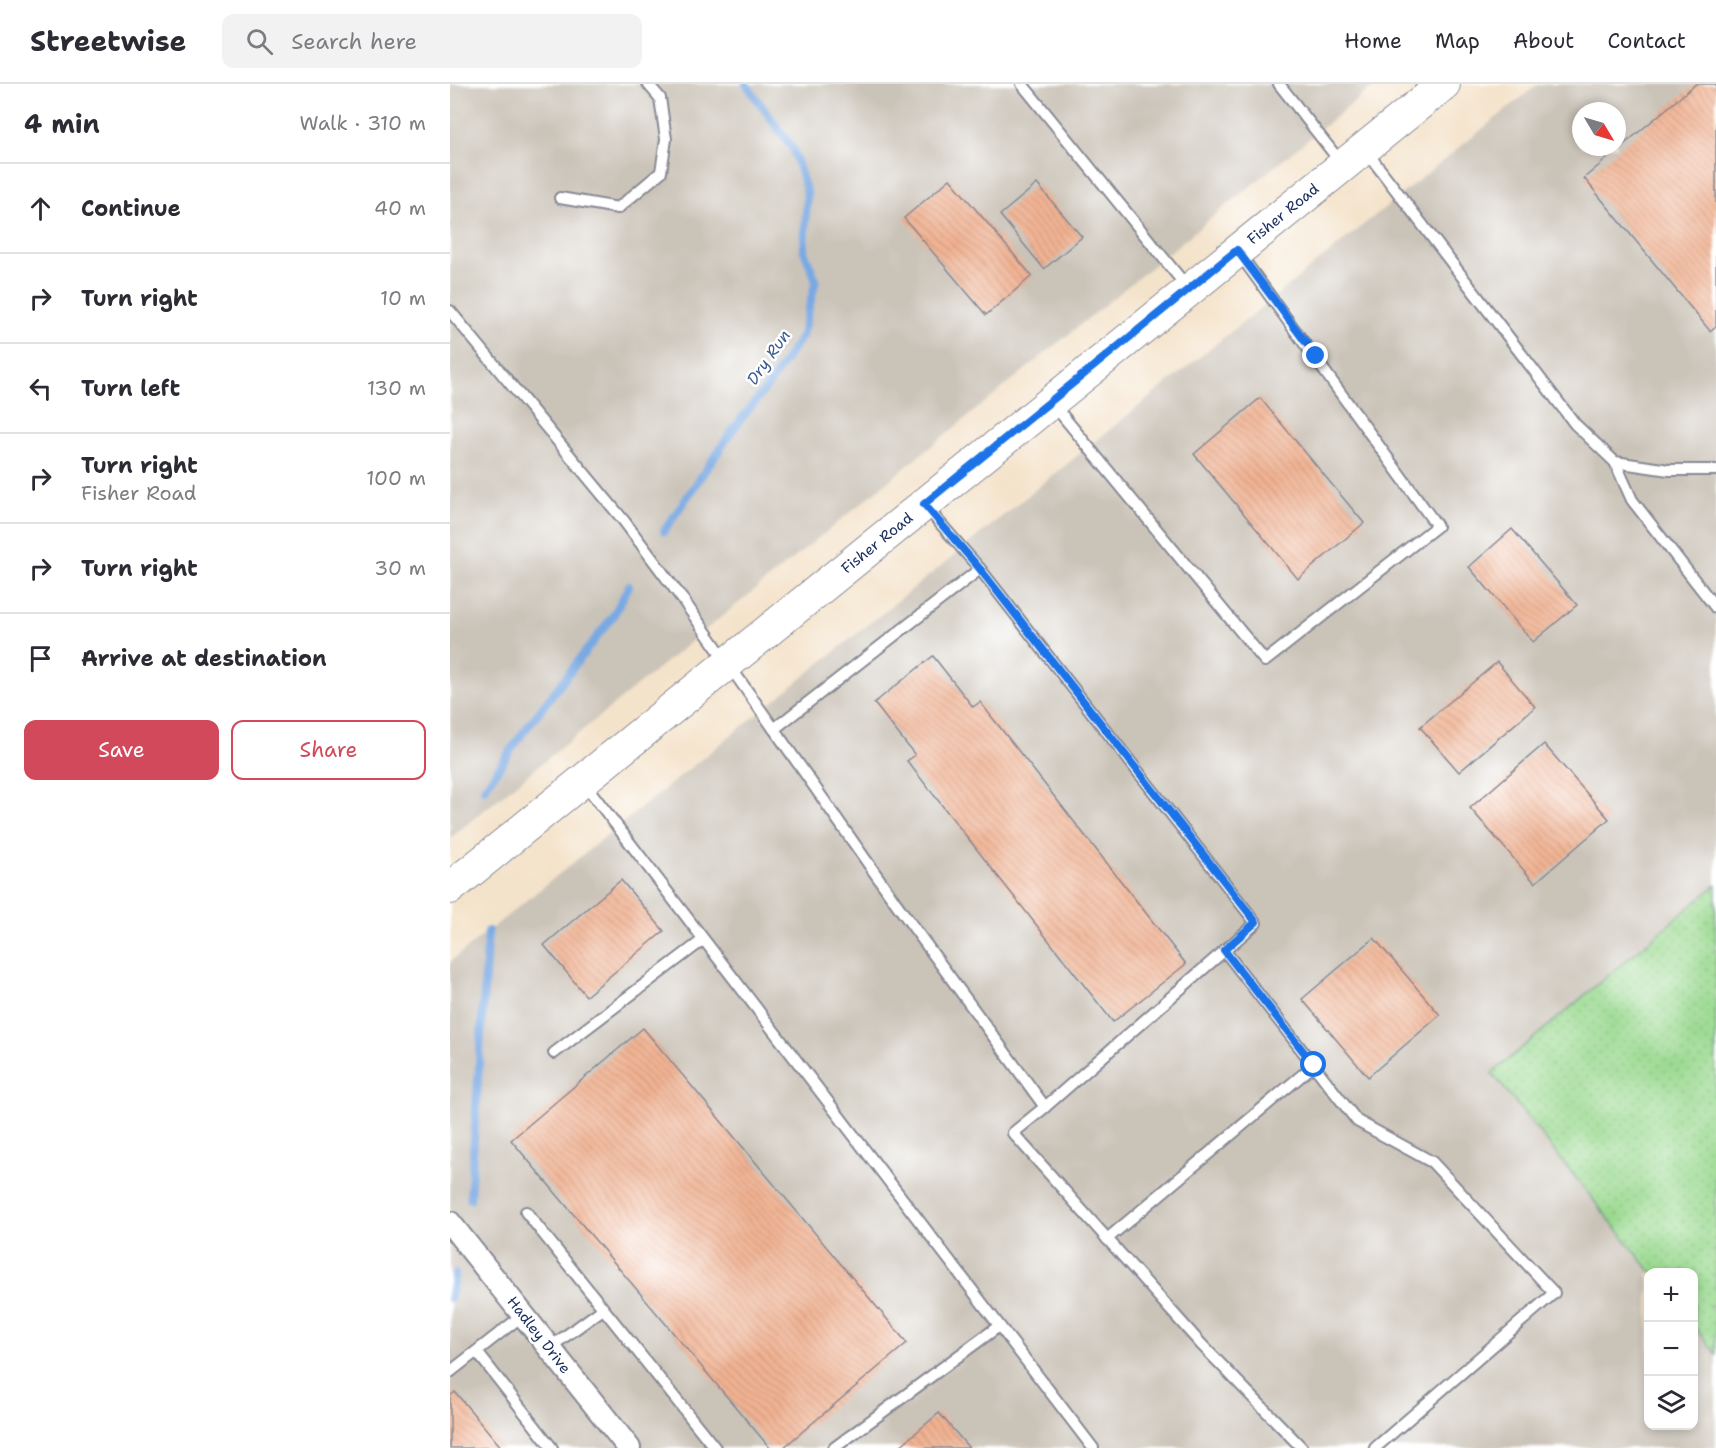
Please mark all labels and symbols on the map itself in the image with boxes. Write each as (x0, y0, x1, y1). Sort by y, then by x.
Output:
north arrow (1572, 102, 1626, 156)
street label: Fisher Road (1243, 179, 1323, 249)
water label: Dry Run (742, 326, 795, 389)
route end (1302, 342, 1328, 368)
street label: Fisher Road (837, 508, 917, 578)
route start (1300, 1051, 1326, 1077)
street label: Hadley Drive (503, 1292, 575, 1378)

